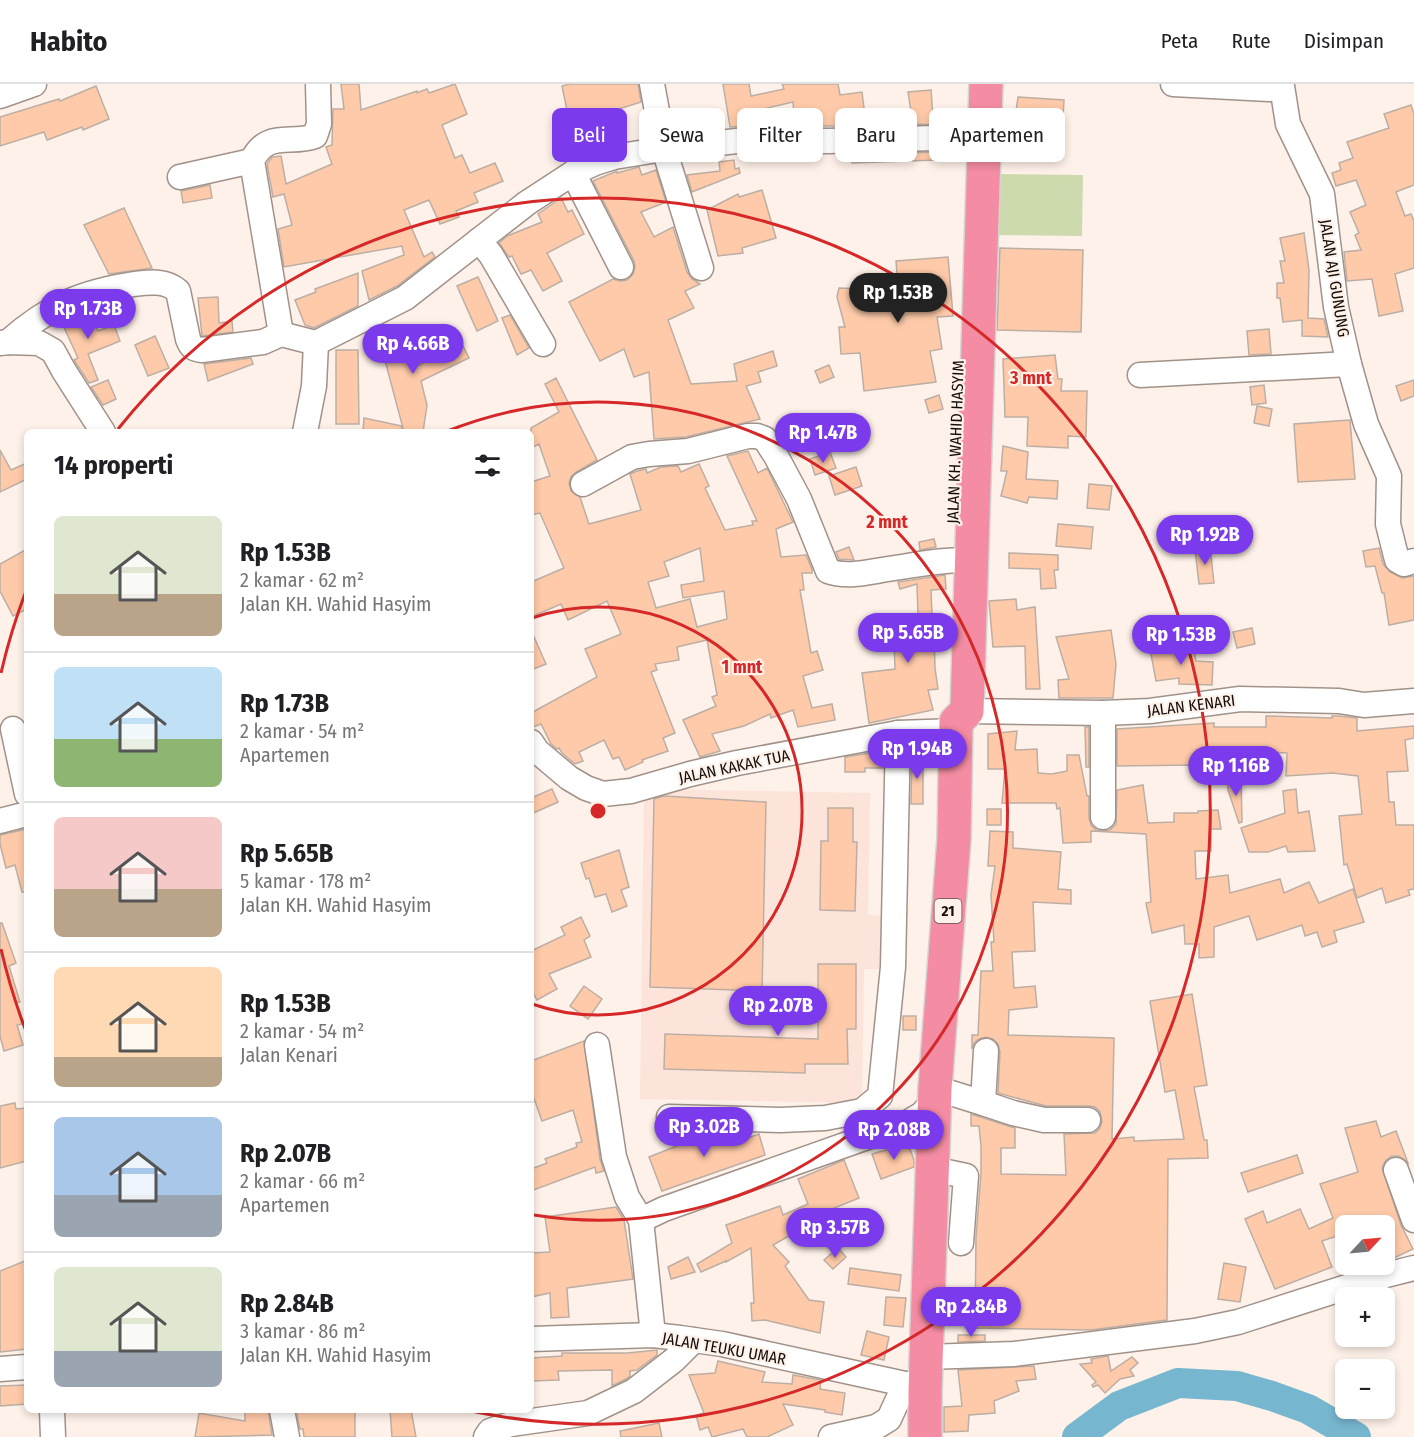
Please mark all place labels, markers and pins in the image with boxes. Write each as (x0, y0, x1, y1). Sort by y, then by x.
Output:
pin: Rp 1.53B (836, 273, 960, 324)
pin: Rp 1.73B (26, 289, 150, 340)
pin: Rp 4.66B (351, 324, 475, 375)
pin: Rp 1.47B (761, 413, 885, 464)
pin: Rp 1.92B (1143, 515, 1267, 566)
pin: Rp 5.65B (846, 613, 970, 664)
pin: Rp 1.53B (1119, 615, 1243, 666)
pin: Rp 1.94B (855, 729, 979, 780)
pin: Rp 1.16B (1174, 746, 1298, 797)
centre of rings (588, 801, 608, 821)
pin: Rp 2.07B (716, 986, 840, 1037)
pin: Rp 3.02B (642, 1107, 766, 1158)
pin: Rp 2.08B (832, 1110, 956, 1161)
pin: Rp 3.57B (773, 1208, 897, 1259)
pin: Rp 2.84B (909, 1287, 1033, 1338)

